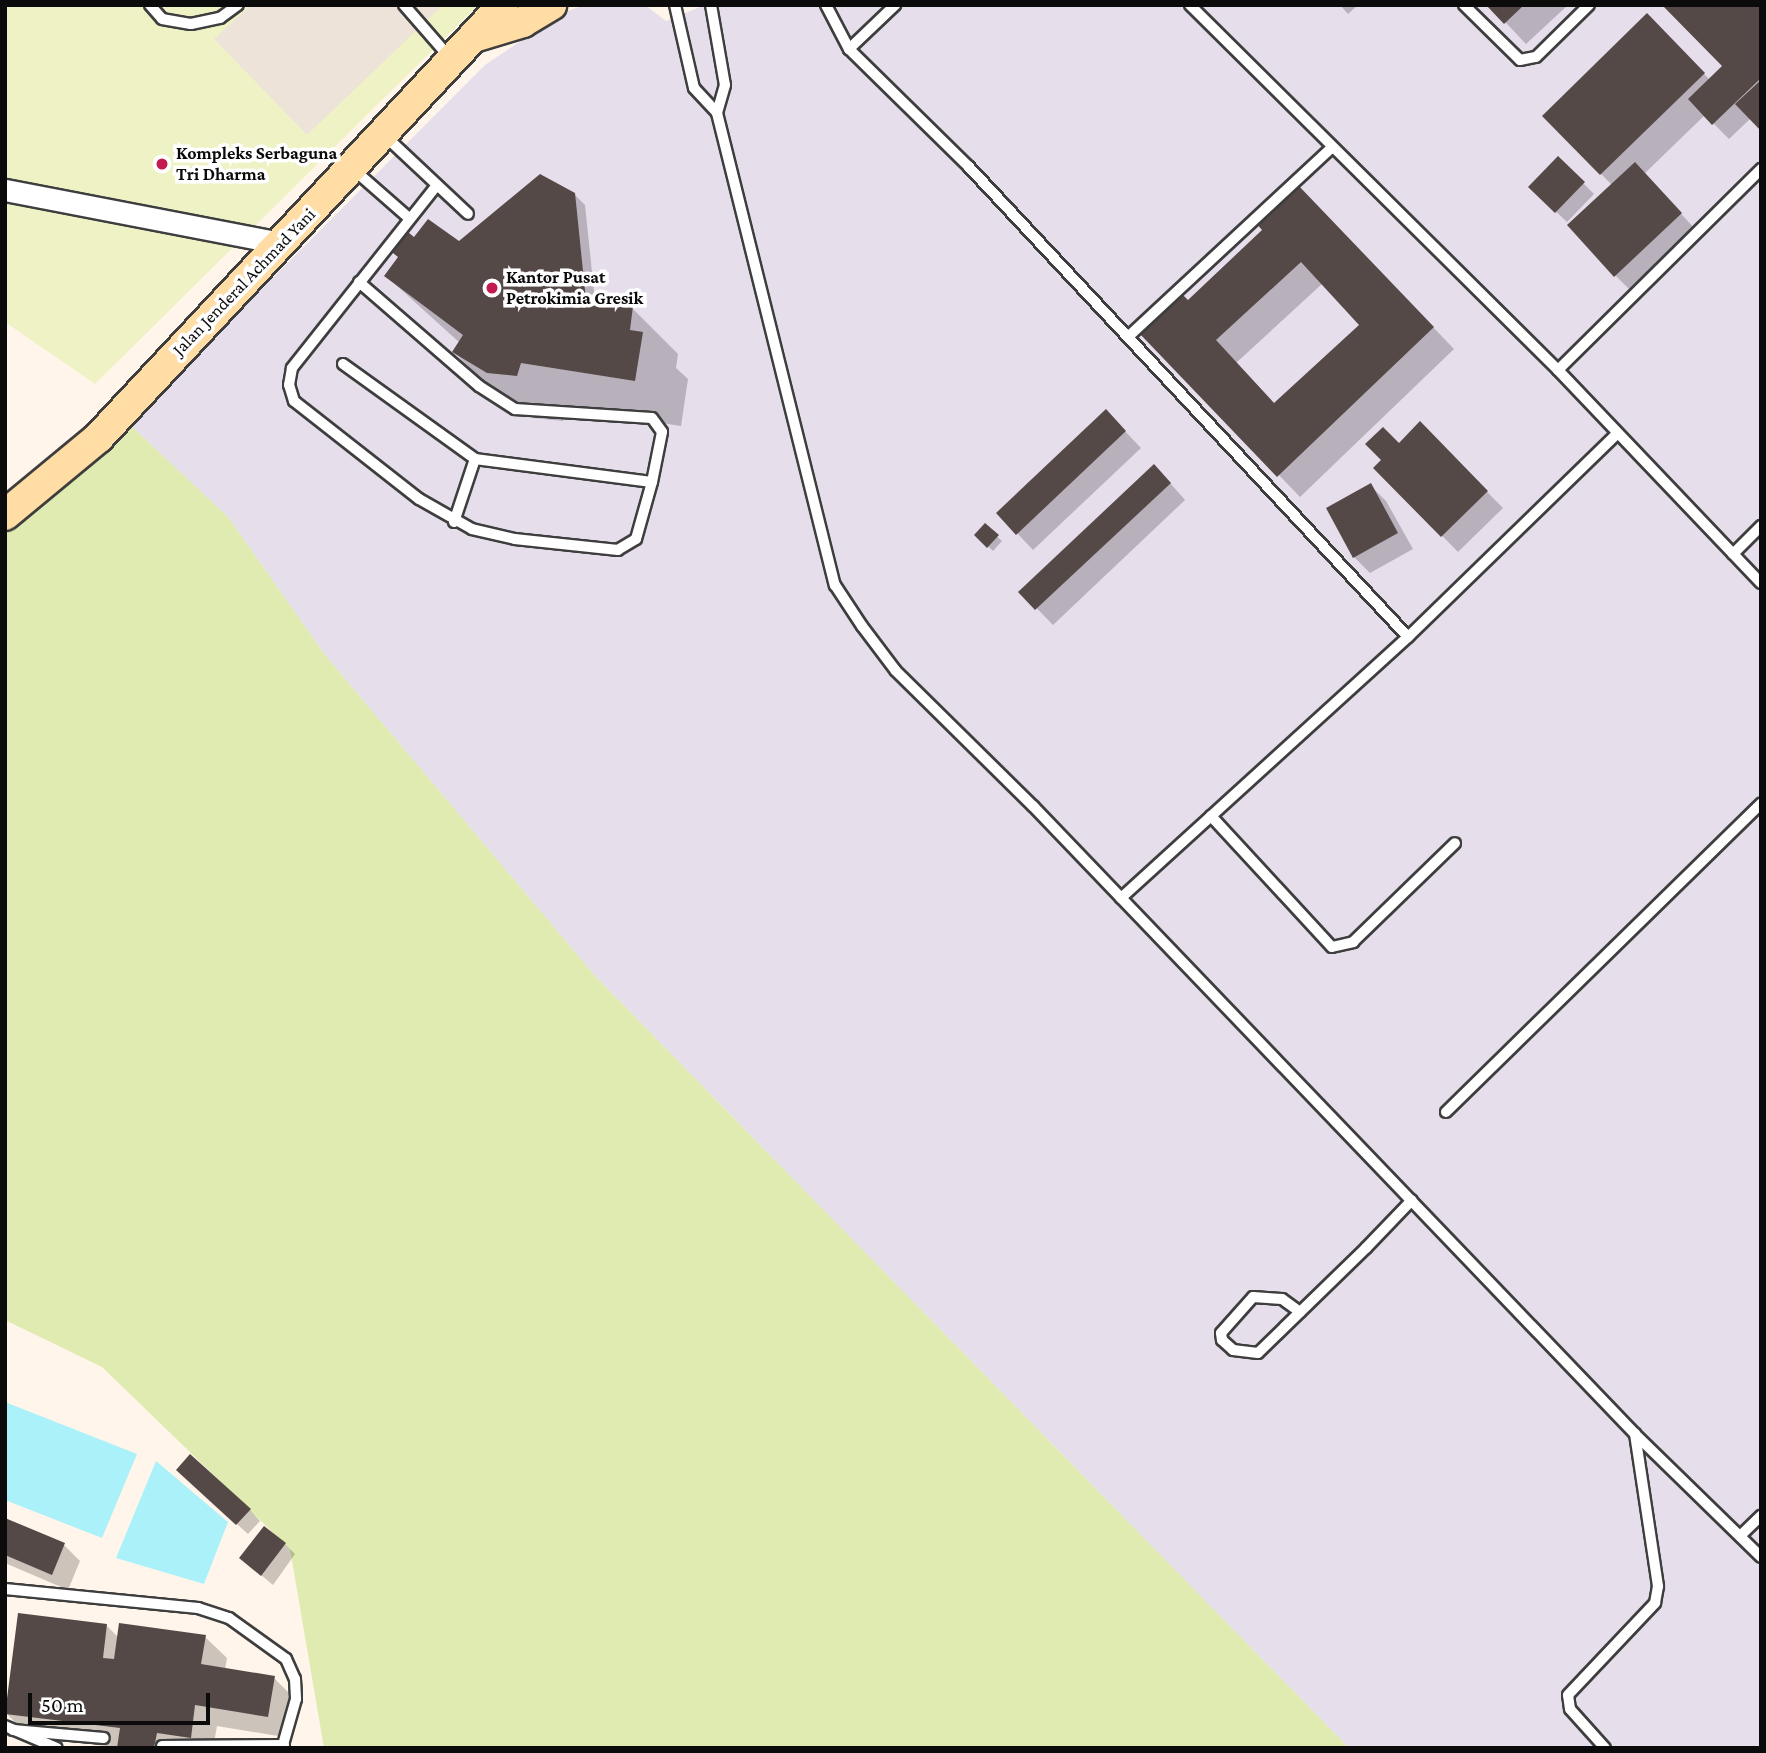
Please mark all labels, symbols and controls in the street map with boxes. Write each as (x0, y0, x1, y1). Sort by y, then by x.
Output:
place label: Kompleks Serbaguna Tri Dharma (176, 143, 337, 186)
marker: Kompleks Serbaguna Tri Dharma (154, 156, 170, 172)
street label: Jalan Jenderal Achmad Yani (168, 204, 320, 360)
place label: Kantor Pusat Petrokimia Gresik (506, 267, 643, 310)
marker: Kantor Pusat Petrokimia Gresik (484, 280, 500, 296)
scale bar (32, 1680, 214, 1724)
text: 50 m (41, 1693, 84, 1717)

